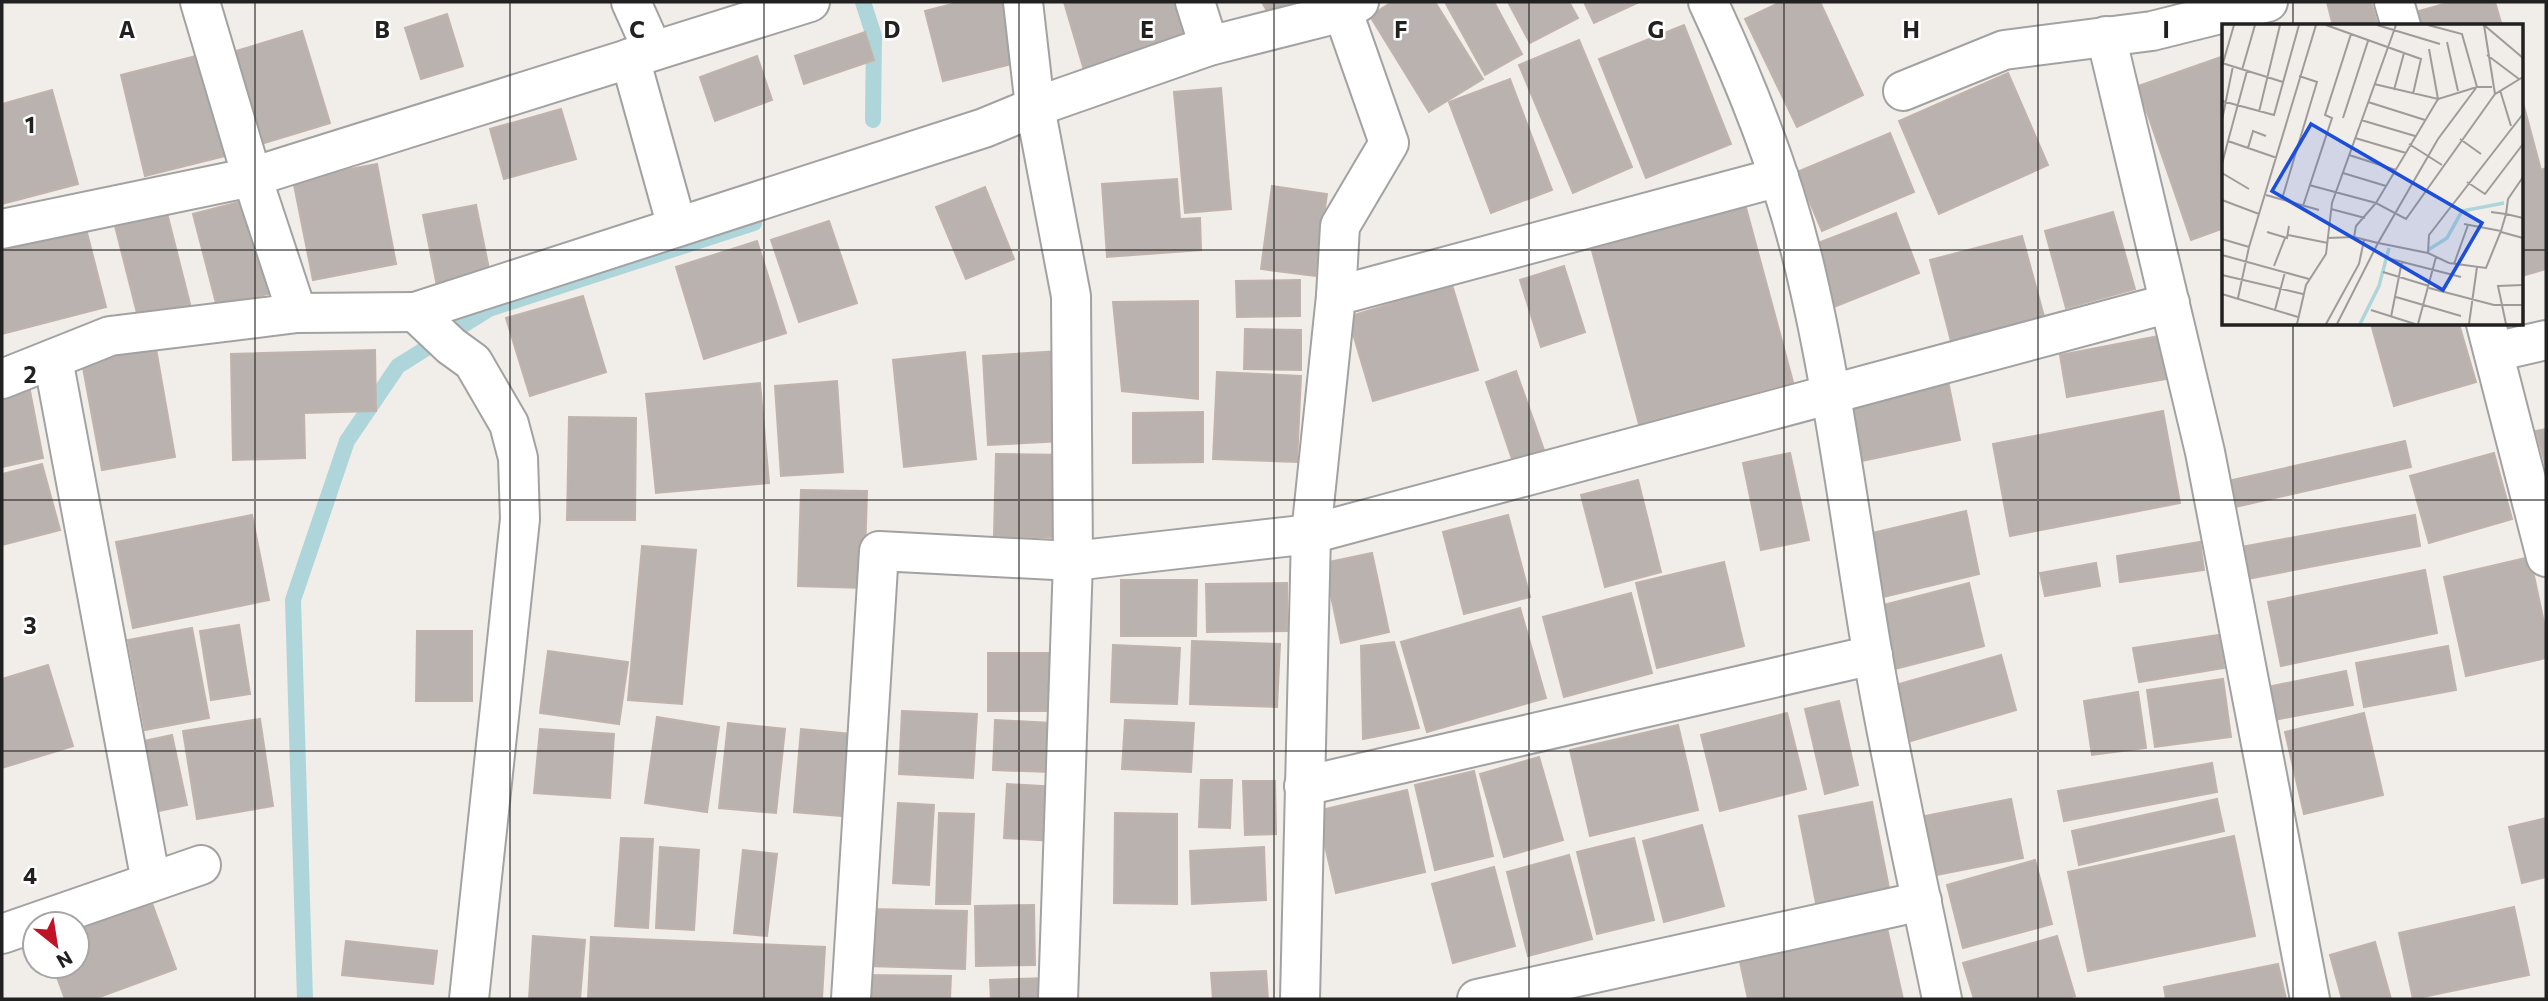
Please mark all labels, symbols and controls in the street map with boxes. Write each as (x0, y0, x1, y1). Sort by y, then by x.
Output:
text: A (119, 15, 136, 43)
text: B (374, 15, 390, 43)
text: C (629, 15, 645, 43)
text: D (884, 15, 901, 43)
text: E (1140, 15, 1154, 43)
text: F (1394, 15, 1408, 43)
text: G (1648, 15, 1664, 43)
text: H (1902, 15, 1920, 43)
text: I (2162, 15, 2170, 43)
inset map (2222, 24, 2524, 326)
text: 1 (25, 110, 35, 138)
text: 2 (23, 360, 37, 388)
text: 3 (23, 611, 37, 639)
text: 4 (23, 861, 37, 889)
north arrow (21, 910, 91, 980)
text: N (53, 947, 77, 974)

